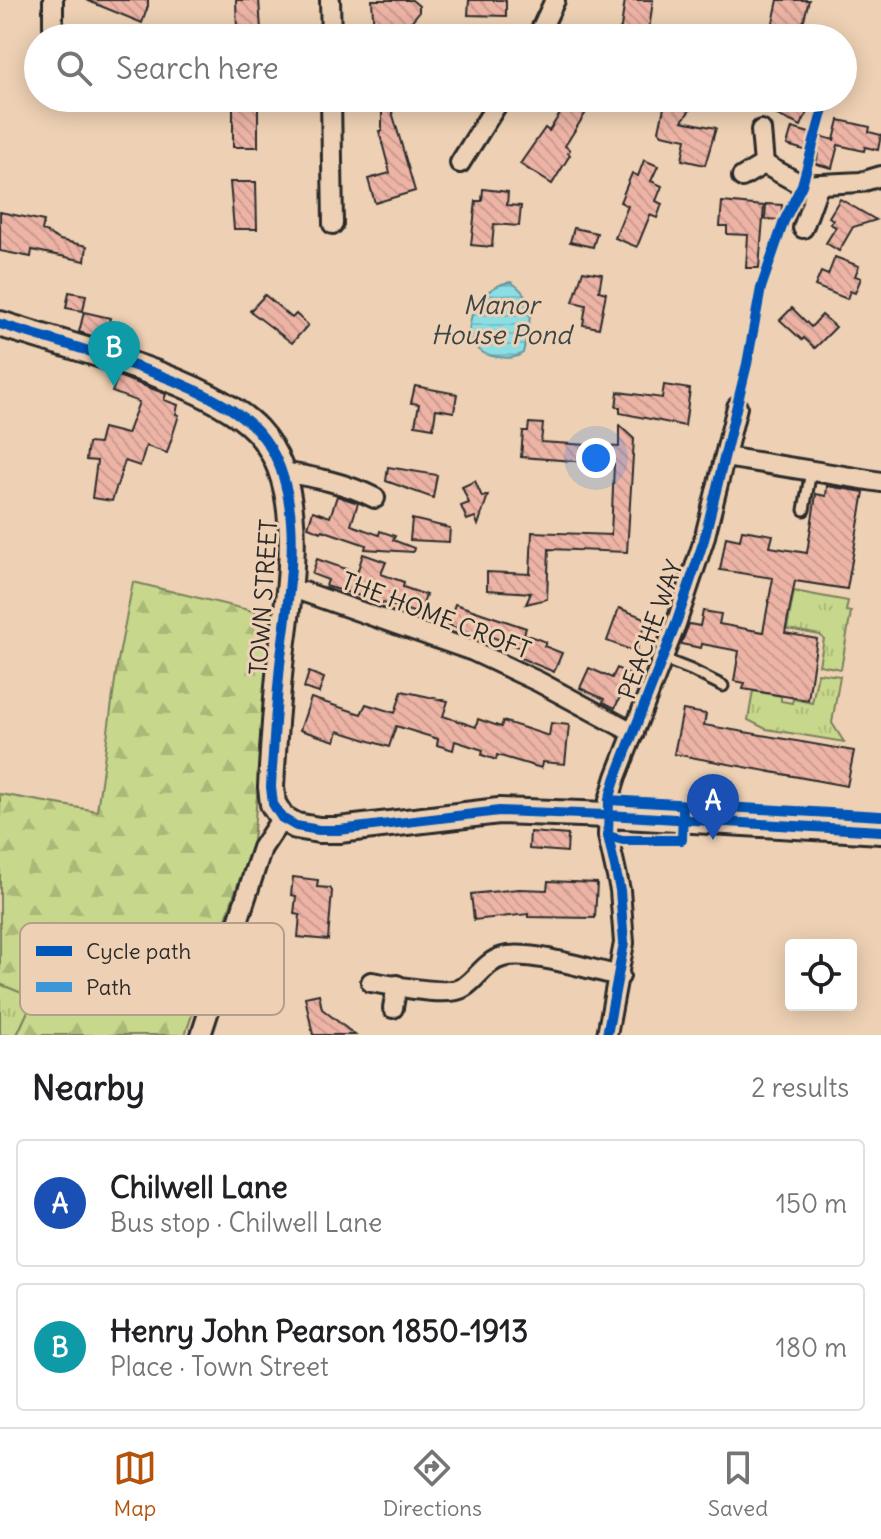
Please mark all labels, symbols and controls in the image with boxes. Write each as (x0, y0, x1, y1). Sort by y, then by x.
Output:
search box (24, 24, 857, 112)
icon: search (52, 46, 96, 90)
text: Search here (116, 49, 279, 87)
water label: Manor House Pond (431, 288, 575, 351)
pin: B (88, 321, 140, 387)
your location (576, 438, 616, 478)
street label: TOWN STREET (243, 518, 283, 676)
street label: PEACHE WAY (611, 556, 689, 703)
street label: THE HOME CROFT (337, 565, 535, 665)
pin: A (687, 774, 739, 840)
legend (20, 923, 284, 1015)
text: Cycle path (86, 937, 191, 965)
map controls (785, 939, 857, 1011)
button: locate (785, 939, 857, 1011)
text: Path (86, 973, 131, 1001)
text: Nearby (32, 1066, 145, 1109)
text: 2 results (751, 1071, 849, 1104)
text: Chilwell Lane (110, 1168, 288, 1206)
text: A (52, 1187, 68, 1220)
text: 150 m (776, 1187, 847, 1220)
text: Bus stop · Chilwell Lane (110, 1206, 382, 1239)
text: Henry John Pearson 1850-1913 (110, 1312, 528, 1350)
text: B (51, 1331, 69, 1364)
text: 180 m (776, 1331, 847, 1364)
text: Place · Town Street (110, 1350, 329, 1383)
tab: Map (113, 1446, 157, 1522)
tab: Directions (383, 1446, 482, 1522)
tab: Saved (708, 1446, 768, 1522)

